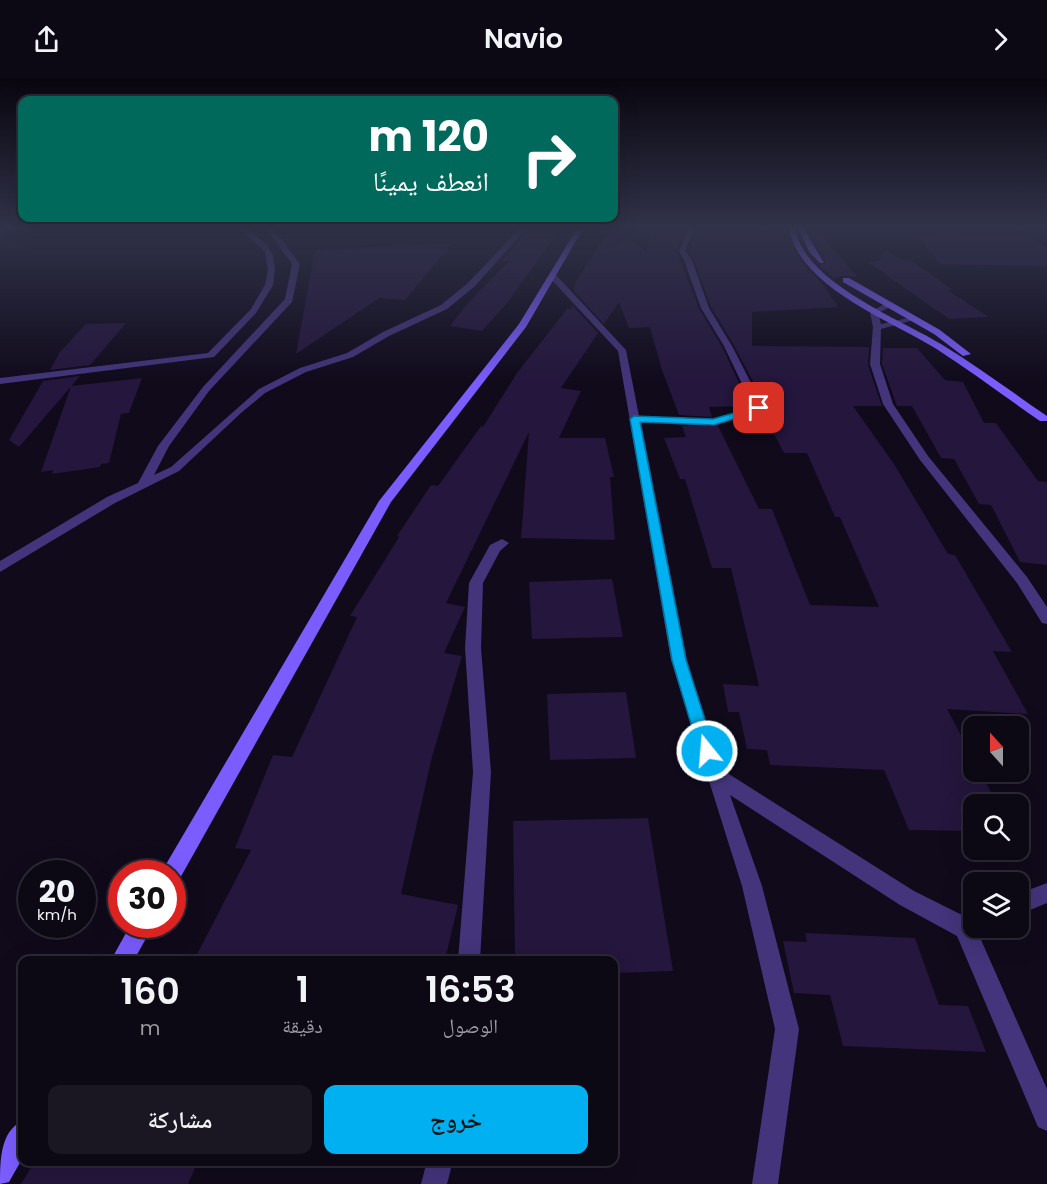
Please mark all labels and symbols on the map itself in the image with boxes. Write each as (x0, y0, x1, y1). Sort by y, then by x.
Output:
pin (733, 382, 784, 433)
north arrow (963, 716, 1029, 782)
position arrow (675, 719, 739, 783)
speed limit sign: 30 (108, 860, 186, 938)

